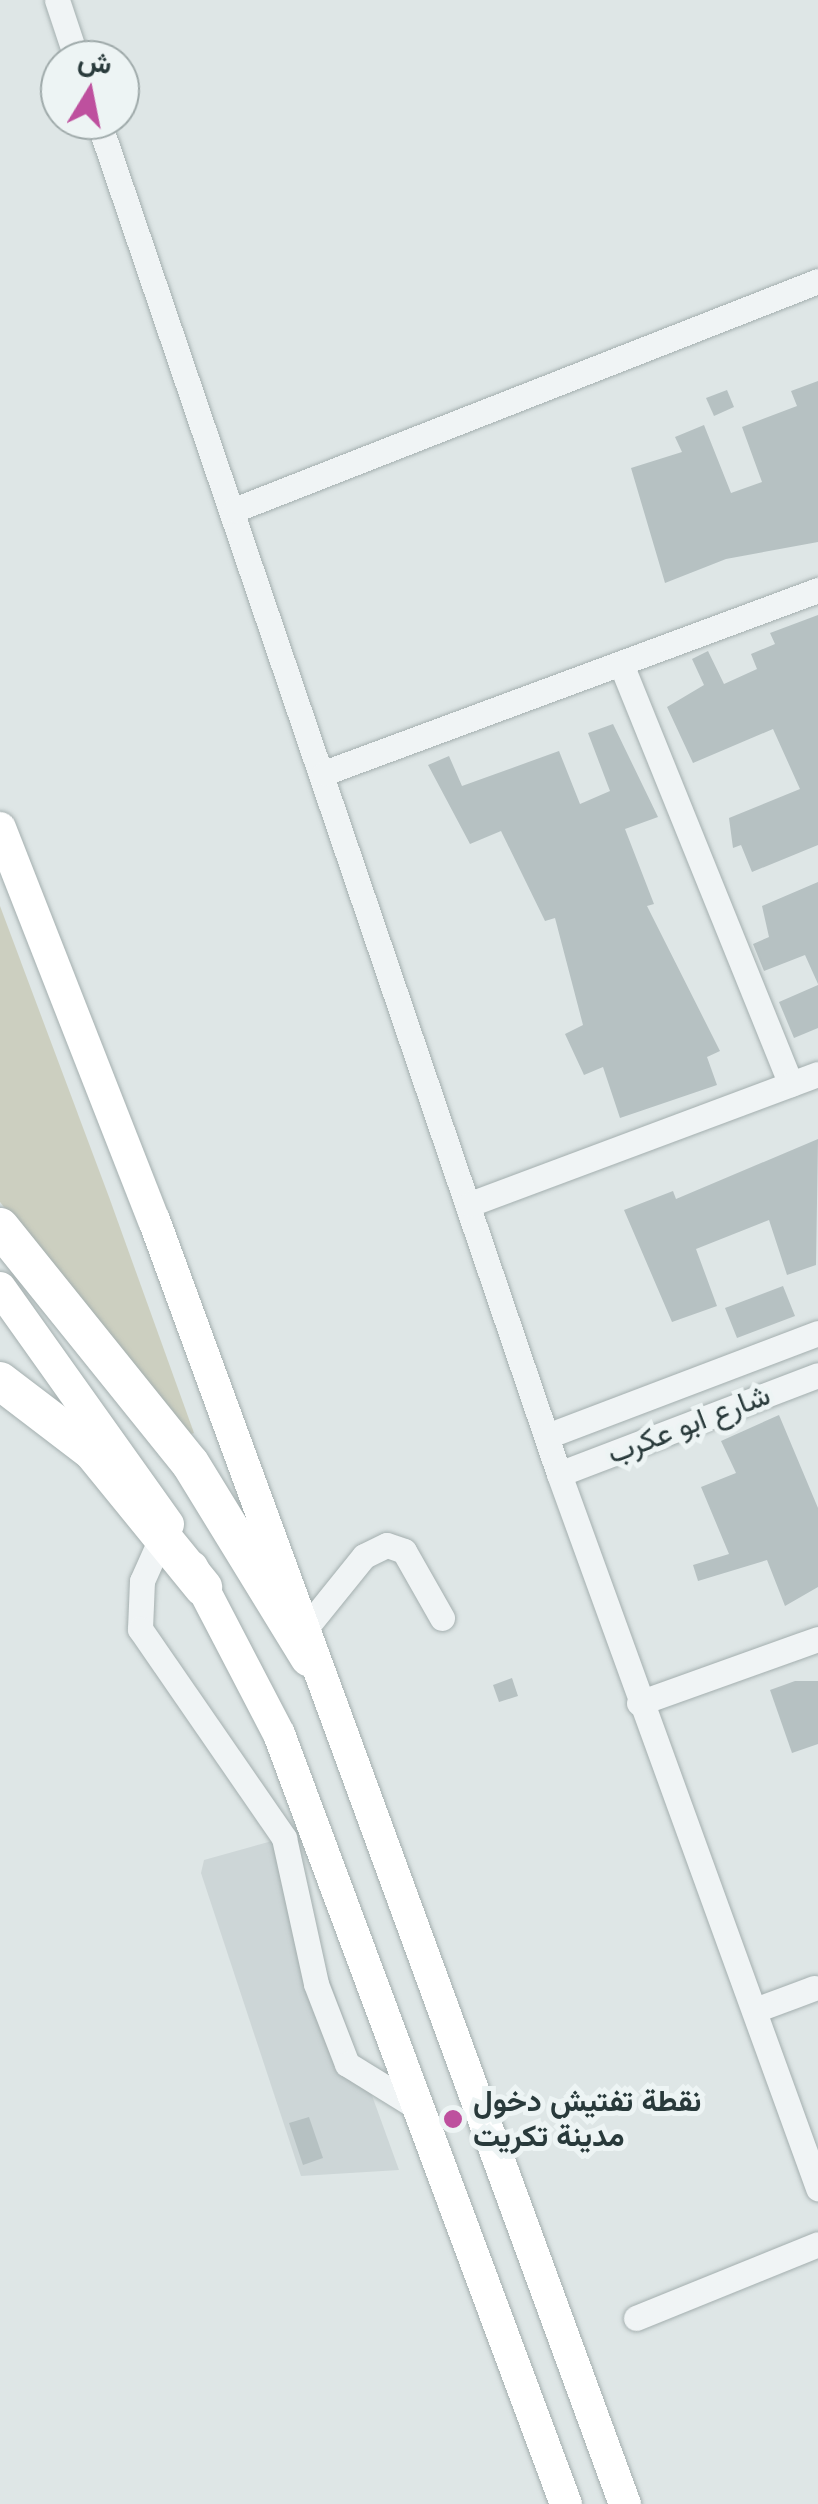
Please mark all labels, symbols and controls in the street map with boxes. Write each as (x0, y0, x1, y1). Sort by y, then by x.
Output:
north arrow (40, 40, 140, 140)
text: ش (75, 41, 115, 84)
street label: شارع ابو عكرب (603, 1377, 775, 1473)
place label: نقطة تفتيش دخول مدينة تكريت (473, 2084, 701, 2154)
marker: نقطة تفتيش دخول مدينة تكريت (442, 2108, 464, 2130)

